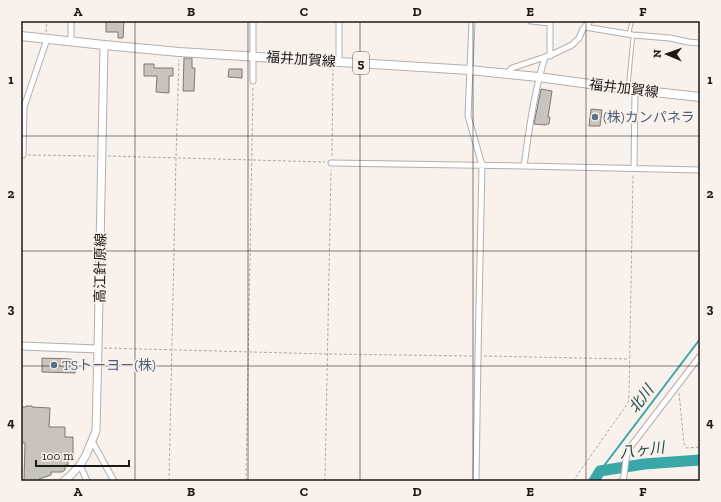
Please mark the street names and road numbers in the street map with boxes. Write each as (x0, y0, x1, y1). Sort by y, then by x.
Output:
street label: 福井加賀線 (265, 49, 336, 70)
road number: 5 (353, 52, 369, 74)
street label: 福井加賀線 (588, 76, 660, 101)
street label: 高江針原線 (91, 233, 110, 303)

